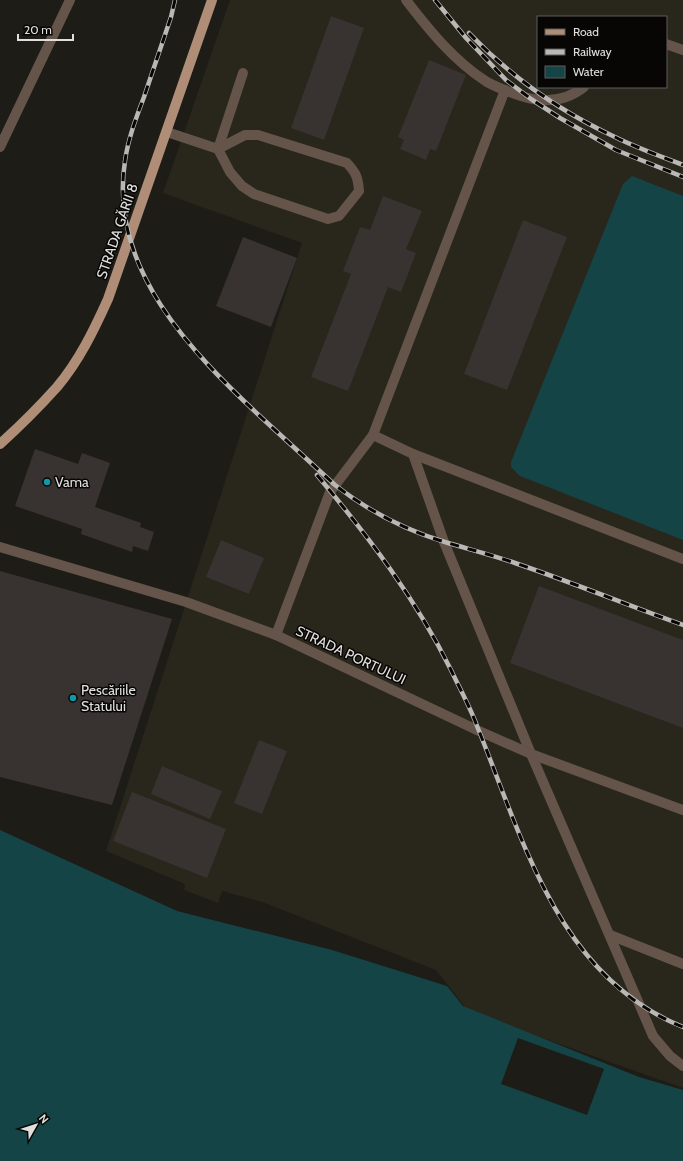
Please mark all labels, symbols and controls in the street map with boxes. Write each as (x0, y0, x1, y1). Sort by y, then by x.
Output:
scale bar (18, 16, 73, 42)
legend (537, 16, 667, 88)
text: 20 m (24, 22, 52, 37)
text: Road (573, 24, 599, 39)
text: Railway (573, 44, 611, 59)
text: Water (573, 64, 604, 79)
street label: STRADA GĂRII 8 (92, 181, 142, 281)
place label: Vama (55, 473, 89, 491)
marker: Vama (42, 477, 52, 487)
street label: STRADA PORTULUI (293, 622, 409, 688)
place label: Pescăriile Statului (81, 681, 136, 715)
marker: Pescăriile Statului (68, 693, 78, 703)
north arrow (16, 1105, 56, 1145)
text: N (36, 1111, 52, 1126)

